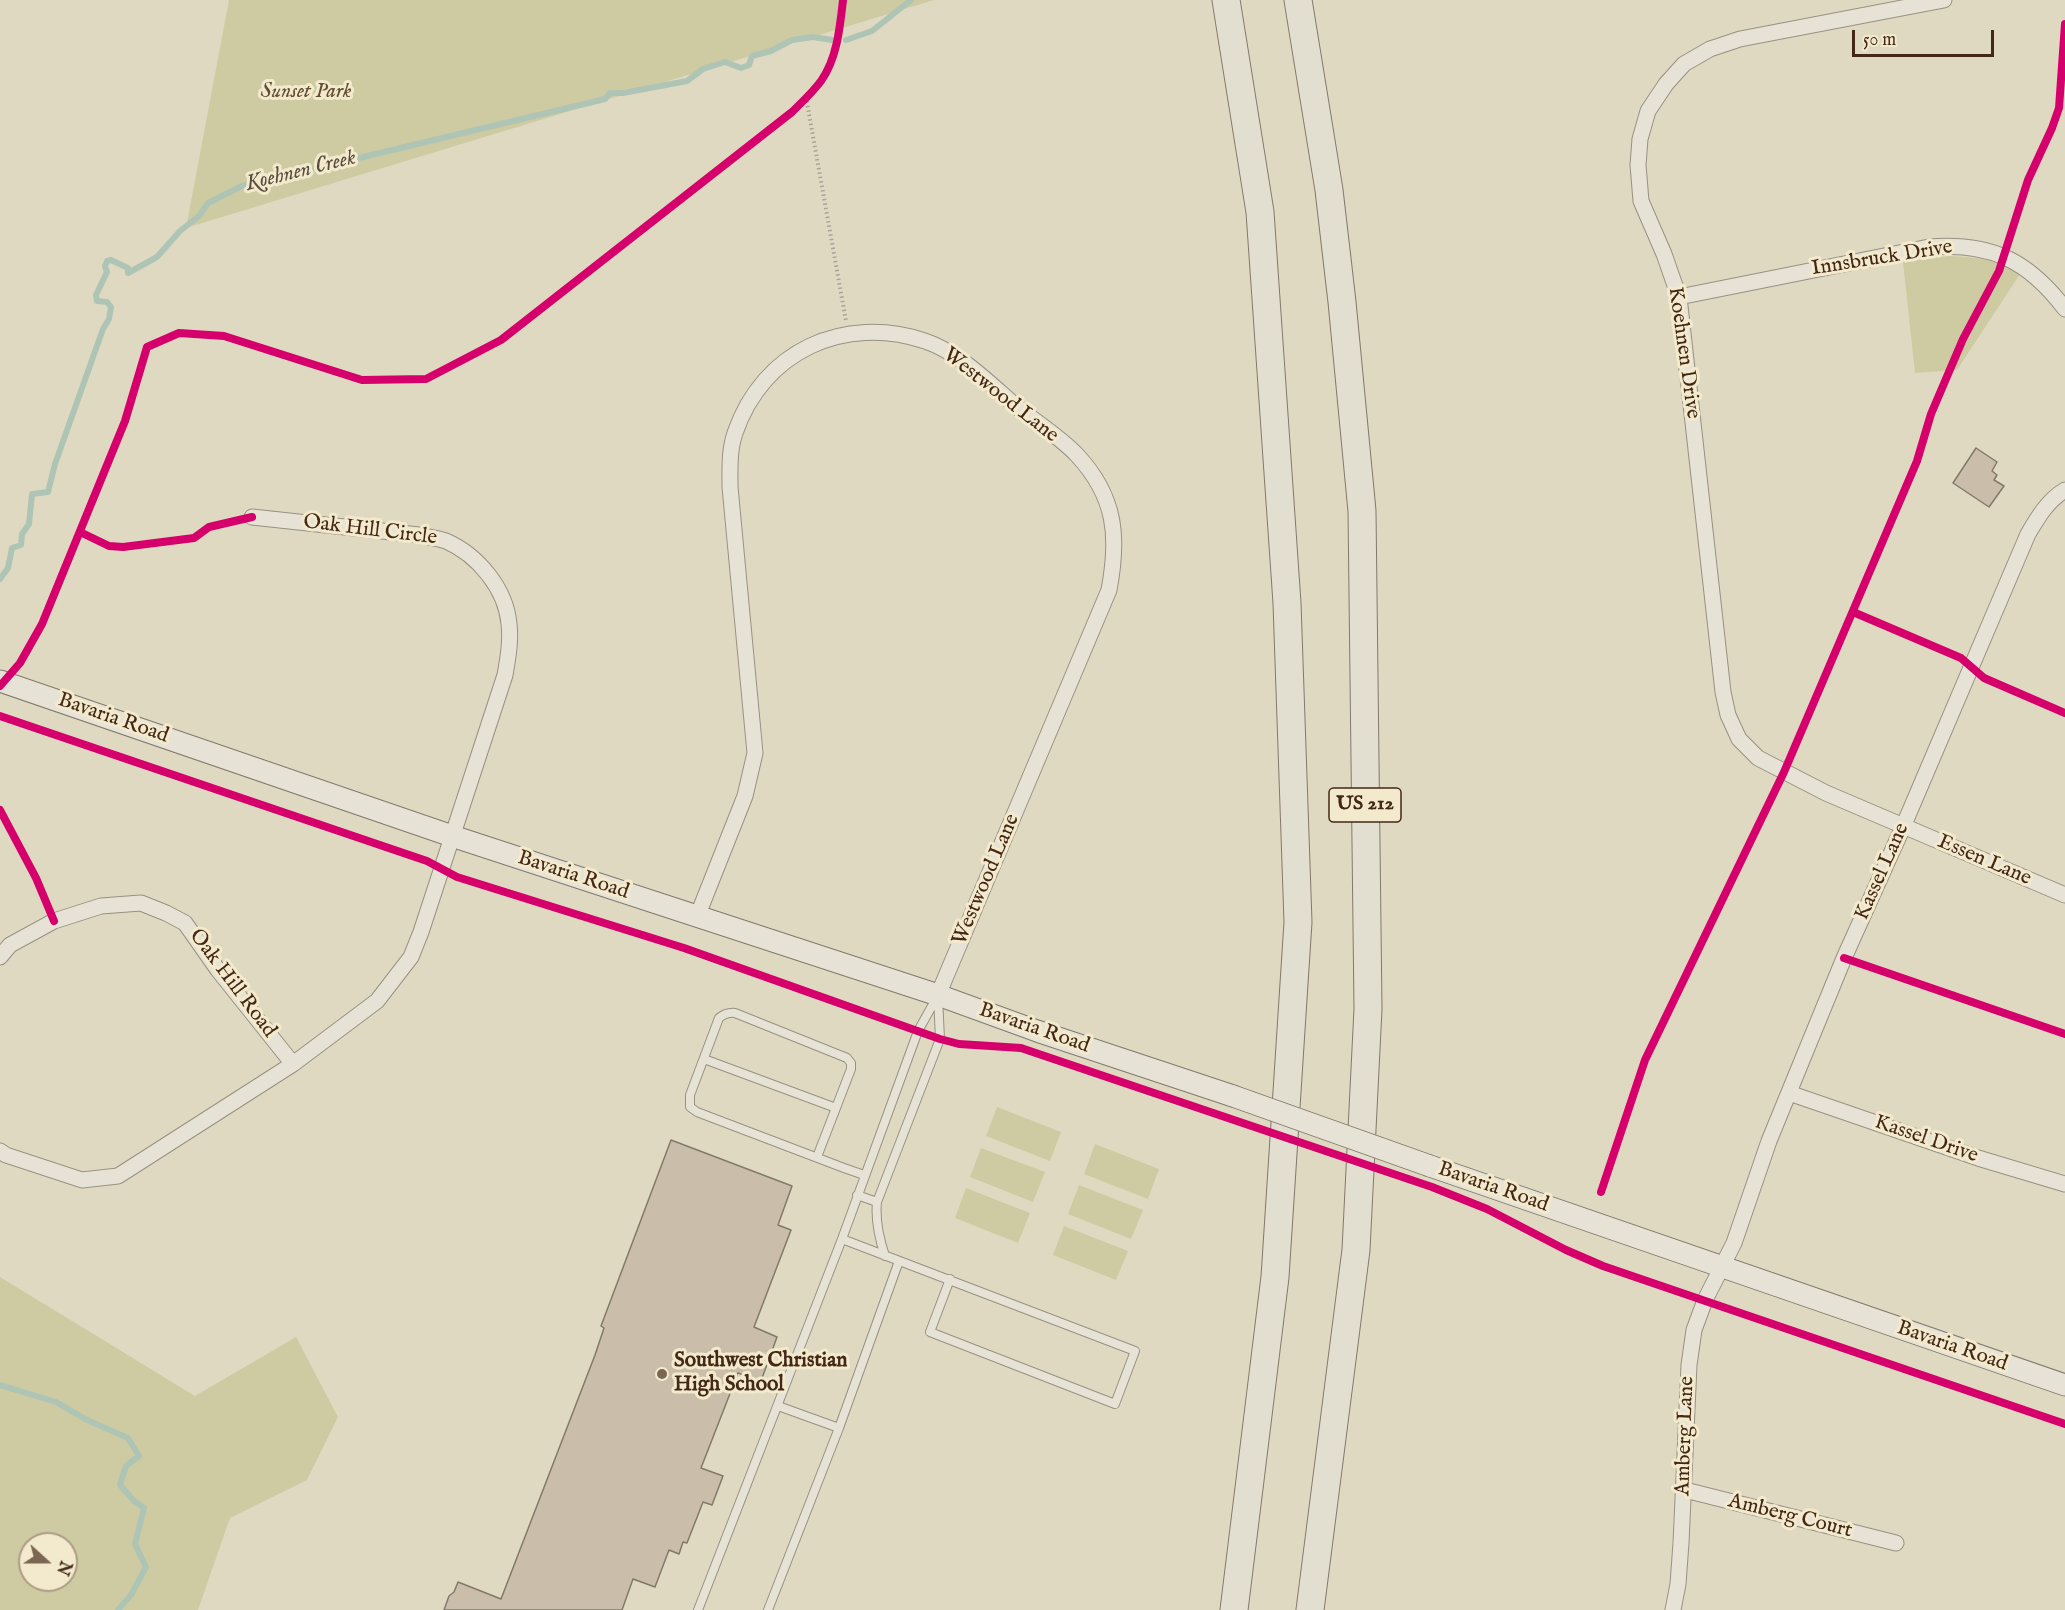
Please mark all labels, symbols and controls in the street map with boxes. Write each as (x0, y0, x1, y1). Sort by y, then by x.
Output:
scale bar (1855, 18, 1998, 56)
text: 50 m (1863, 29, 1896, 52)
park label: Sunset Park (261, 80, 351, 106)
water label: Koehnen Creek (243, 146, 359, 198)
street label: Innsbruck Drive (1810, 235, 1954, 283)
street label: Koehnen Drive (1661, 286, 1705, 420)
street label: Westwood Lane (937, 343, 1063, 449)
street label: Oak Hill Circle (302, 510, 438, 552)
street label: Bavaria Road (54, 688, 172, 750)
road number: US 212 (1329, 788, 1401, 822)
street label: Westwood Lane (948, 811, 1026, 949)
street label: Kassel Lane (1850, 819, 1916, 925)
street label: Essen Lane (1933, 830, 2035, 892)
street label: Bavaria Road (514, 846, 632, 906)
street label: Oak Hill Road (183, 925, 281, 1043)
street label: Bavaria Road (975, 998, 1093, 1060)
street label: Kassel Drive (1871, 1111, 1981, 1169)
street label: Bavaria Road (1434, 1157, 1552, 1219)
street label: Bavaria Road (1893, 1316, 2011, 1378)
place label: Southwest Christian High School (674, 1349, 847, 1399)
marker: Southwest Christian High School (655, 1367, 669, 1381)
street label: Amberg Lane (1671, 1376, 1701, 1496)
street label: Amberg Court (1725, 1489, 1855, 1545)
north arrow (18, 1532, 78, 1592)
text: N (51, 1558, 75, 1578)

